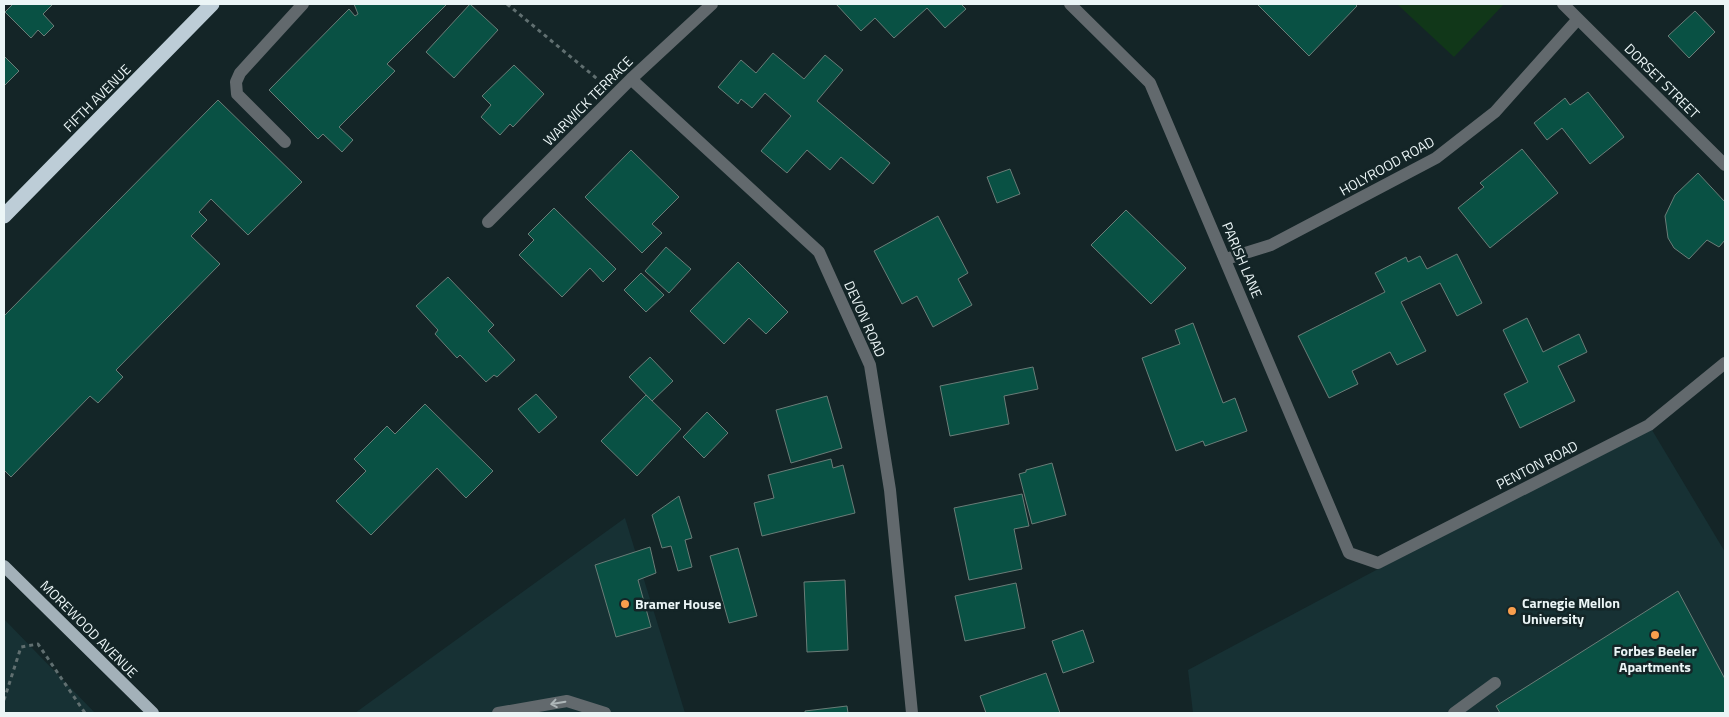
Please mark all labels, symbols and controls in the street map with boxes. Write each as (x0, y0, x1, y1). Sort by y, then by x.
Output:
street label: DORSET STREET (1620, 38, 1705, 124)
street label: WARWICK TERRACE (538, 51, 637, 150)
street label: FIFTH AVENUE (58, 59, 135, 136)
street label: HOLYROOD ROAD (1335, 131, 1438, 200)
street label: PARISH LANE (1217, 219, 1268, 301)
street label: DEVON ROAD (839, 277, 892, 360)
street label: PENTON ROAD (1492, 435, 1581, 494)
street label: MOREWOOD AVENUE (36, 575, 143, 682)
place label: Carnegie Mellon University (1522, 592, 1620, 629)
place label: Bramer House (635, 593, 721, 614)
marker: Bramer House (619, 598, 631, 610)
marker: Carnegie Mellon University (1506, 605, 1518, 617)
marker: Forbes Beeler Apartments (1649, 629, 1661, 641)
place label: Forbes Beeler Apartments (1613, 640, 1697, 677)
one-way arrow (550, 699, 566, 709)

